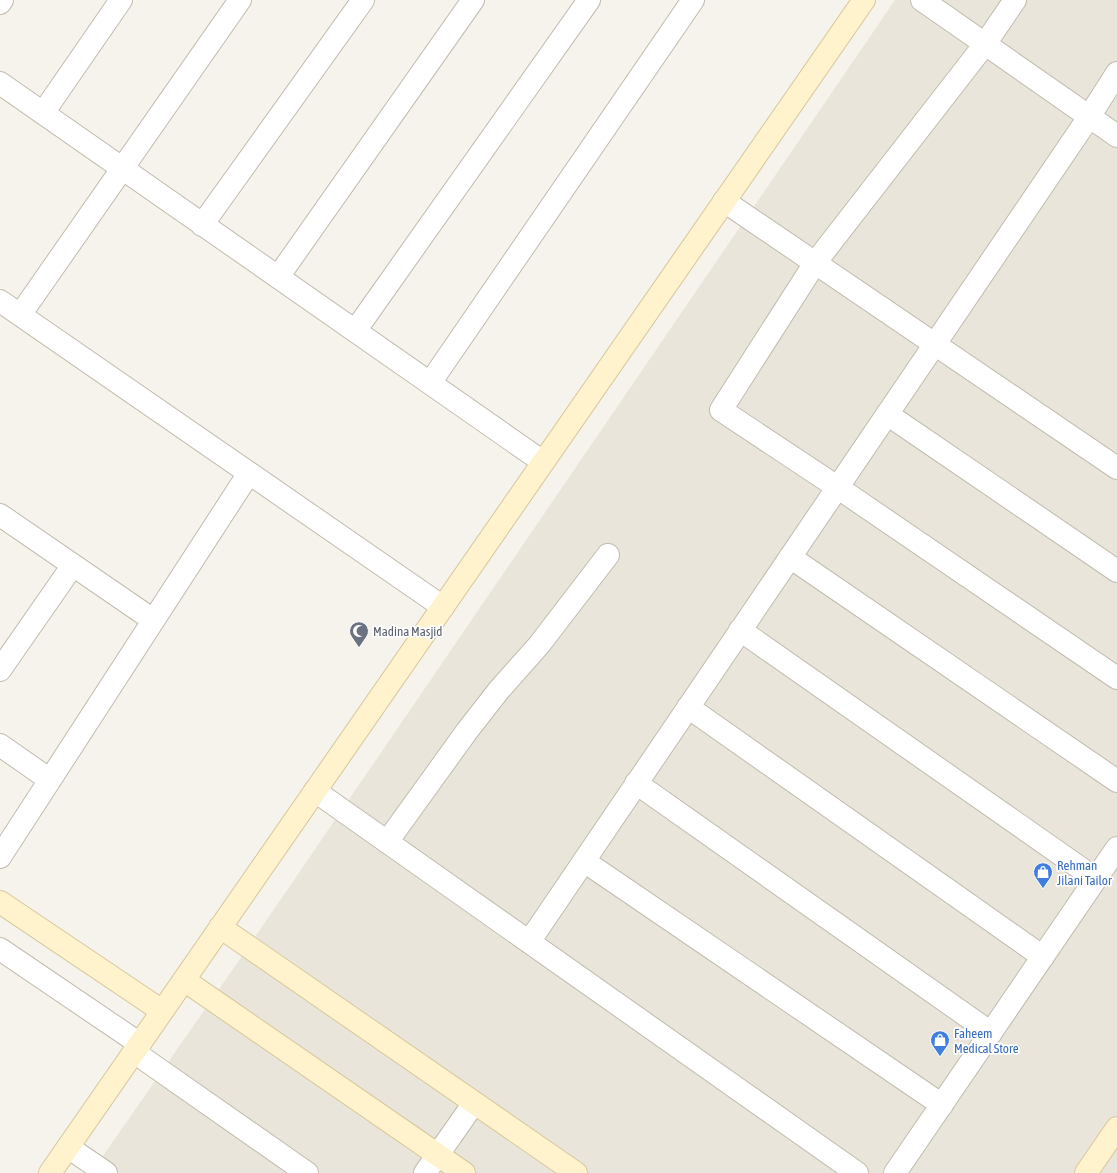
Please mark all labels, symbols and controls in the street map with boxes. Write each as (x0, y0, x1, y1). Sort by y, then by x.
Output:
mosque icon: Madina Masjid (348, 620, 370, 648)
place label: Madina Masjid (373, 624, 443, 639)
place label: Rehman Jilani Tailor (1057, 858, 1112, 888)
shop icon: Rehman Jilani Tailor (1032, 861, 1054, 889)
place label: Faheem Medical Store (954, 1026, 1019, 1056)
shop icon: Faheem Medical Store (929, 1029, 951, 1057)

